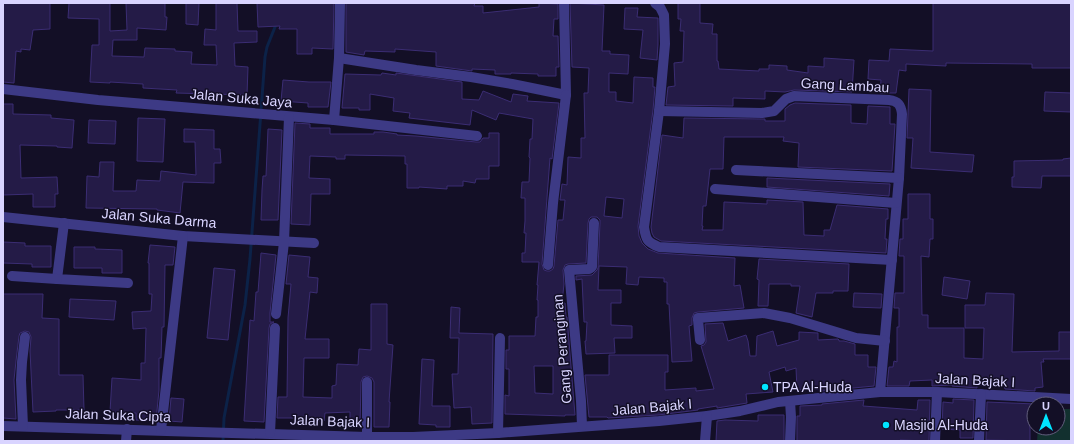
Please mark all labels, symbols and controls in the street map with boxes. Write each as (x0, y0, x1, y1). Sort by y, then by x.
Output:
street label: Gang Lambau (800, 75, 890, 95)
street label: Jalan Suka Jaya (189, 86, 293, 110)
street label: Jalan Suka Darma (101, 205, 217, 231)
street label: Gang Peranginan (549, 294, 575, 404)
street label: Jalan Bajak I (935, 370, 1015, 390)
place label: TPA Al-Huda (773, 379, 852, 395)
marker: TPA Al-Huda (760, 382, 770, 392)
street label: Jalan Bajak I (611, 396, 693, 418)
north arrow (1026, 396, 1066, 436)
text: U (1042, 400, 1050, 412)
street label: Jalan Suka Cipta (65, 405, 171, 425)
street label: Jalan Bajak I (290, 412, 370, 430)
place label: Masjid Al-Huda (894, 417, 988, 433)
marker: Masjid Al-Huda (881, 420, 891, 430)

